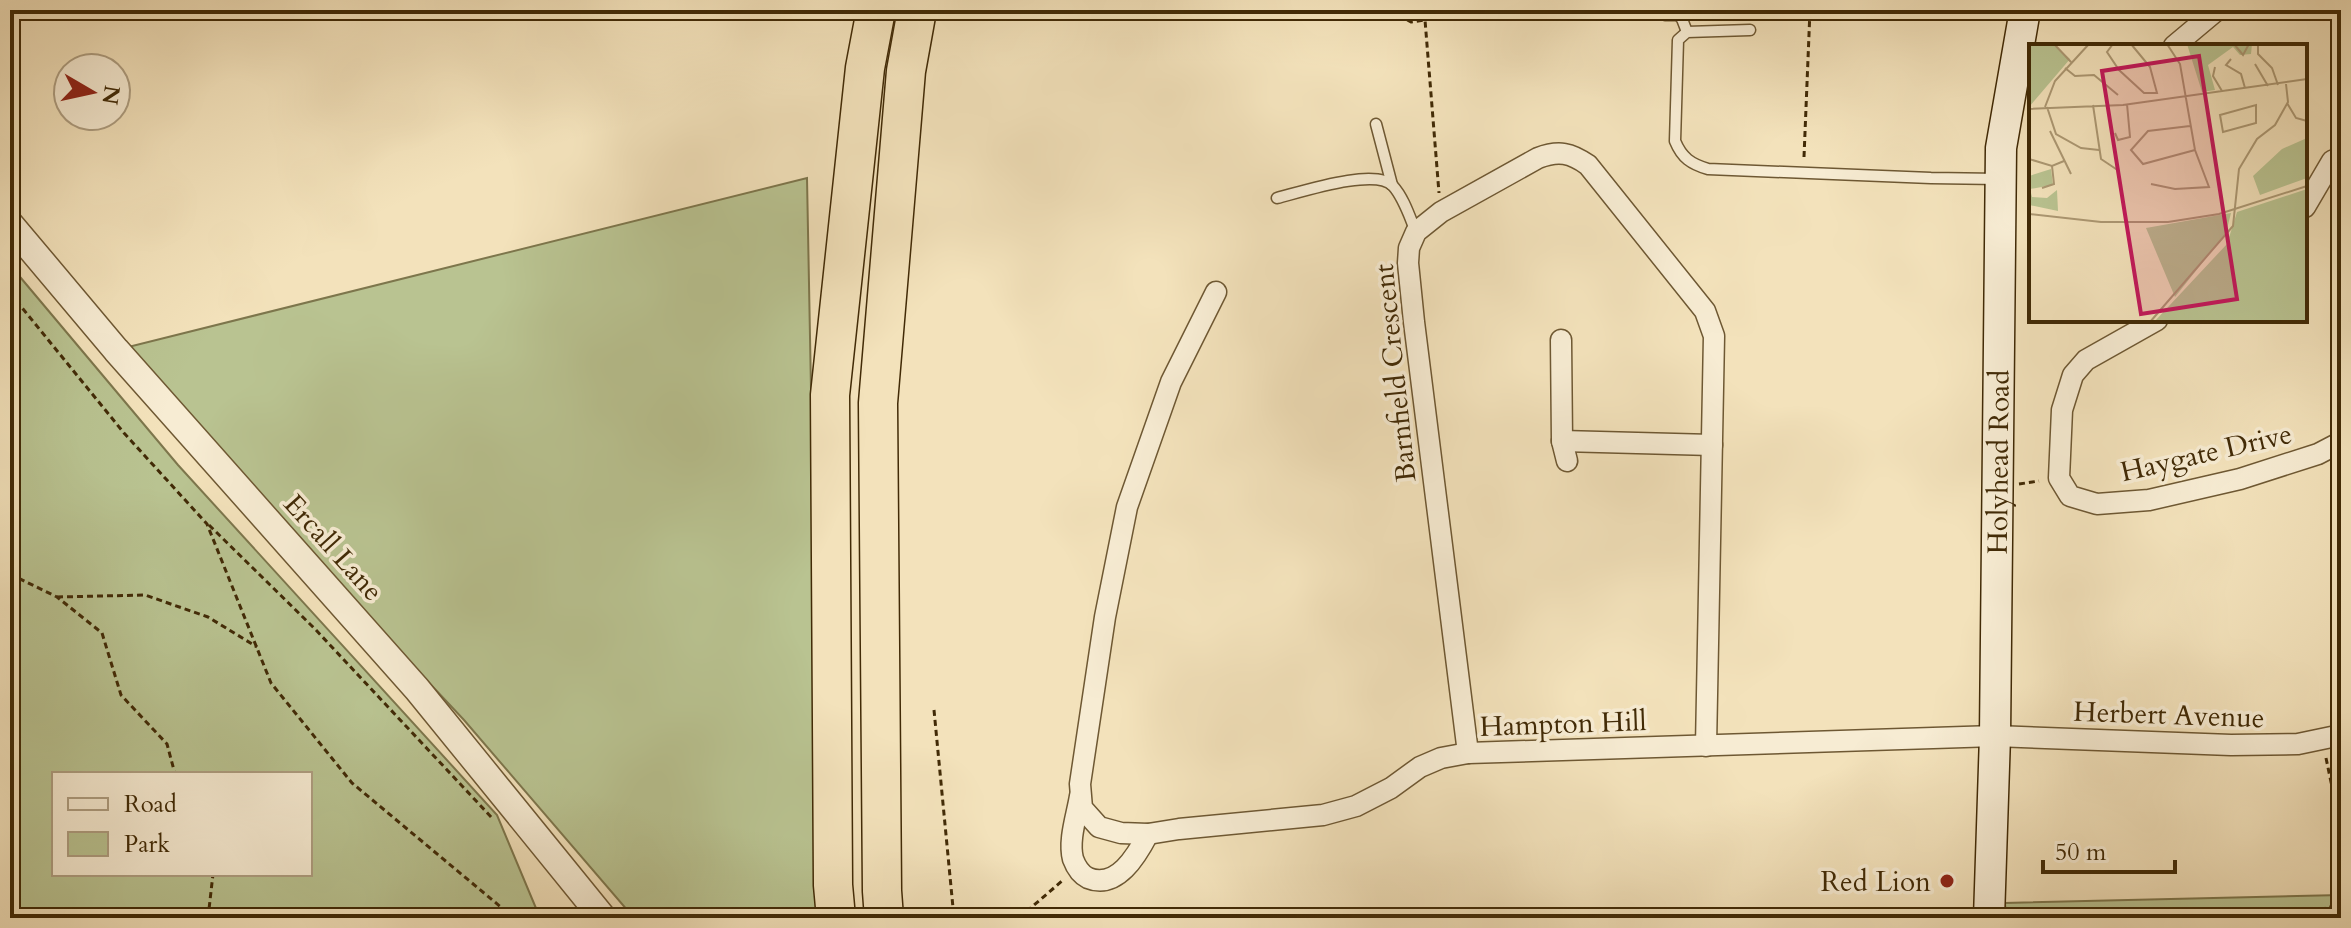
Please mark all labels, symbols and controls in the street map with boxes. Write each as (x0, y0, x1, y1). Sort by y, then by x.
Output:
inset map (2029, 44, 2307, 322)
north arrow (52, 52, 132, 132)
text: N (94, 83, 127, 107)
street label: Barnfield Crescent (1365, 262, 1425, 484)
street label: Holyhead Road (1979, 370, 2019, 555)
street label: Haygate Drive (2117, 415, 2296, 491)
street label: Ercall Lane (275, 486, 391, 609)
street label: Herbert Avenue (2073, 693, 2265, 737)
street label: Hampton Hill (1479, 702, 1647, 746)
legend (52, 772, 312, 876)
text: Road (124, 788, 177, 821)
scale bar (2043, 824, 2175, 874)
text: Park (124, 828, 170, 861)
text: 50 m (2055, 836, 2107, 869)
place label: Red Lion (1821, 863, 1931, 901)
marker: Red Lion (1938, 872, 1956, 890)

